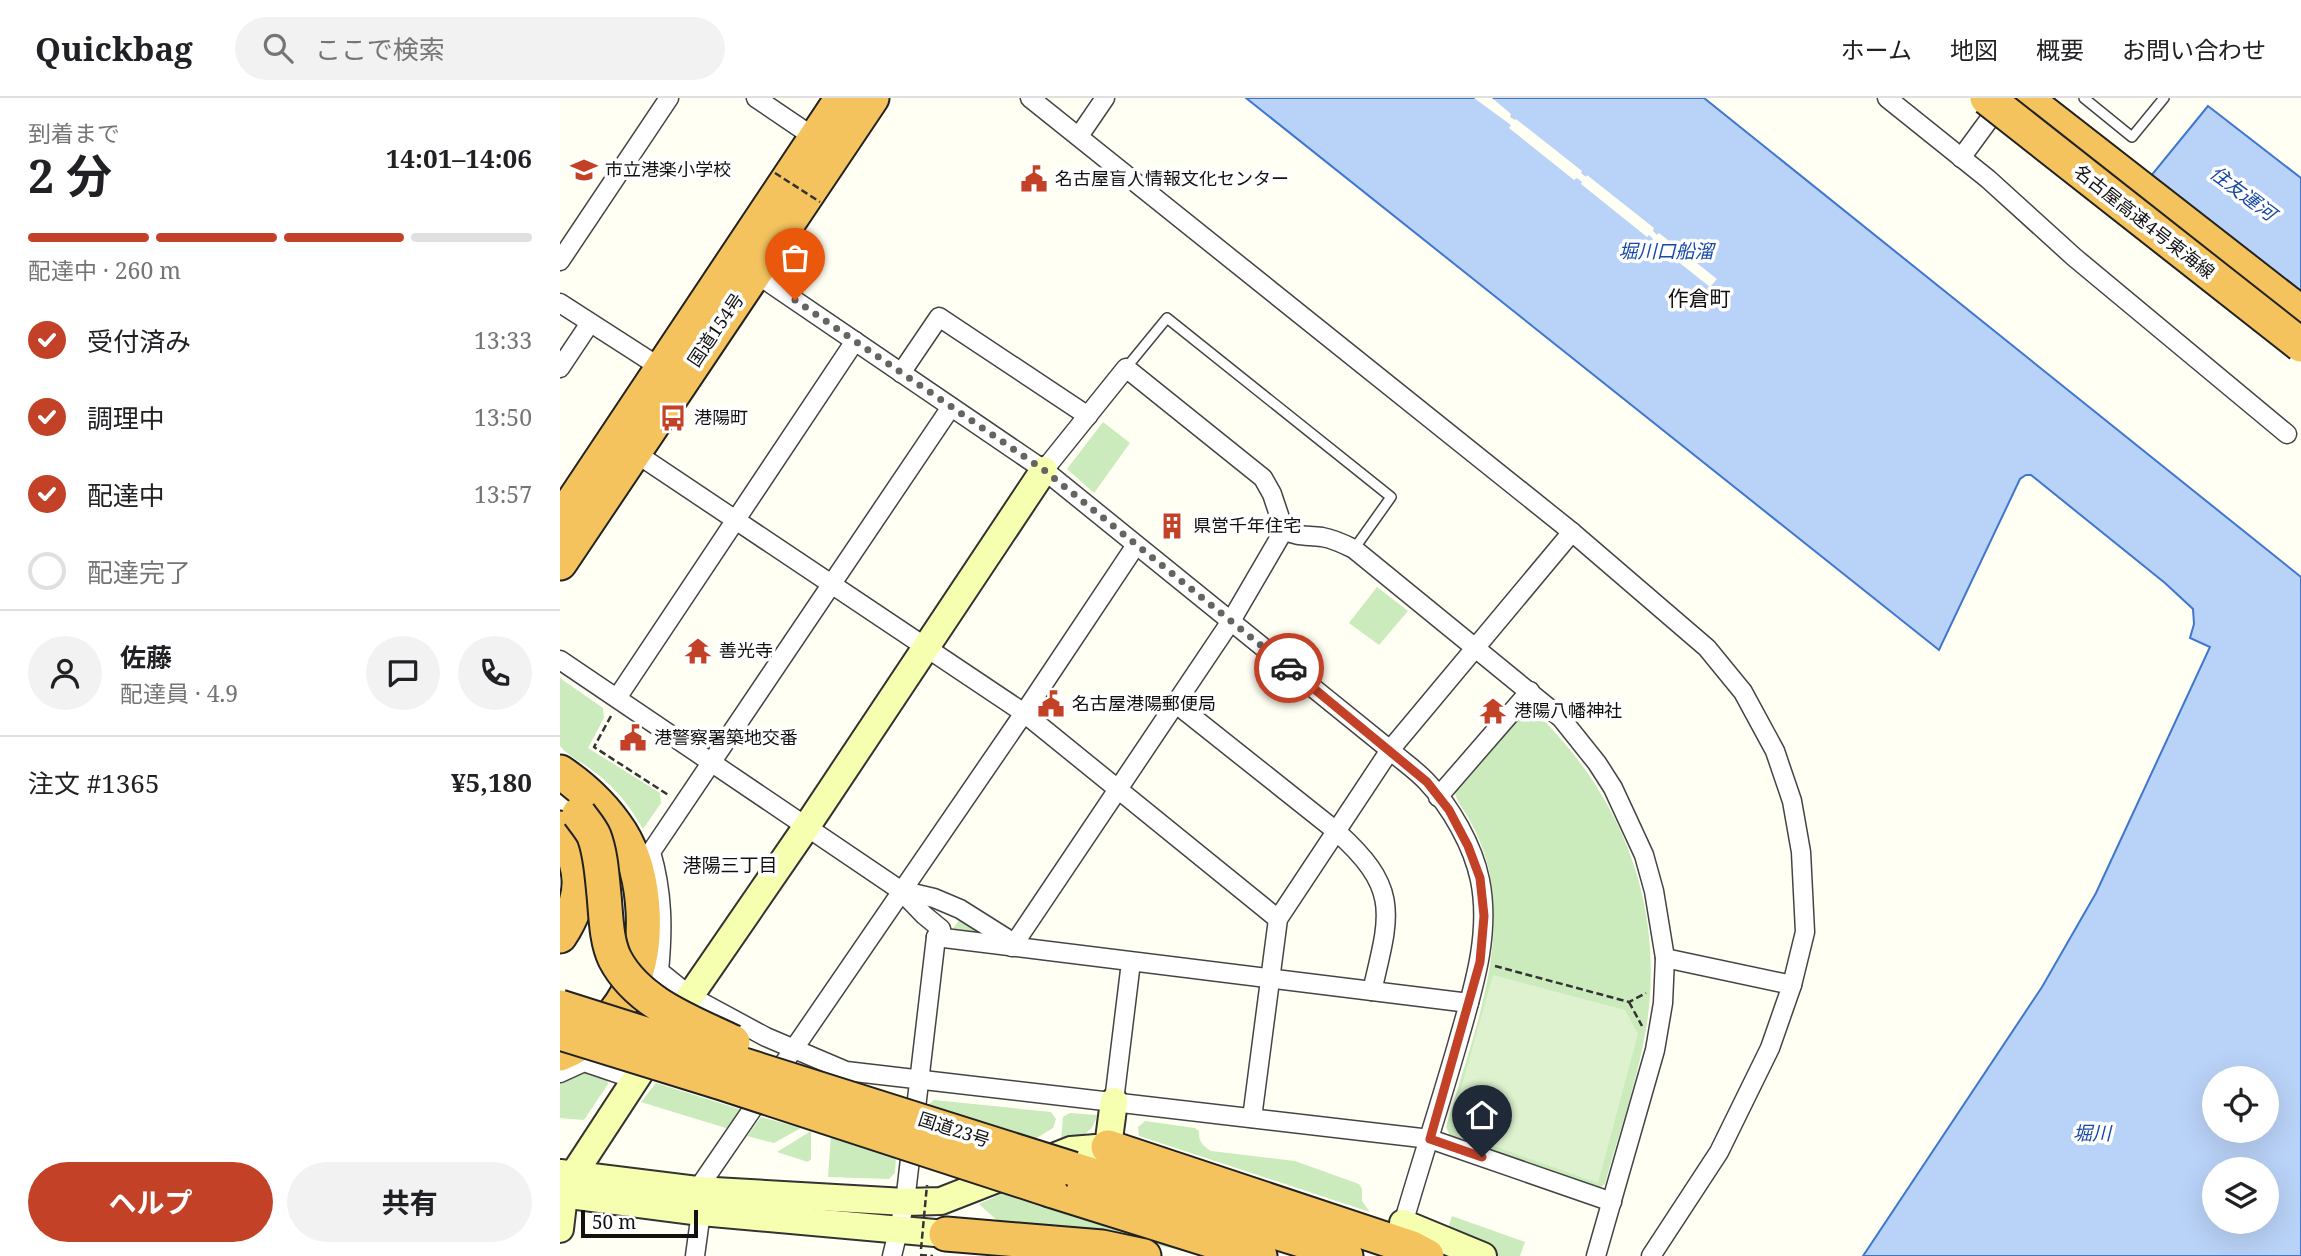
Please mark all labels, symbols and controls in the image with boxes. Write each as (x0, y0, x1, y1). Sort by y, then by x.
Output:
search box (235, 17, 725, 80)
text: Quickbag (35, 26, 193, 71)
icon: search (259, 29, 297, 67)
text: ここで検索 (315, 31, 445, 67)
text: ホーム (1841, 33, 1912, 66)
text: 地図 (1950, 33, 1998, 66)
text: 概要 (2036, 33, 2084, 66)
text: お問い合わせ (2122, 33, 2266, 66)
text: 到着まで (28, 117, 120, 149)
text: 14:01–14:06 (386, 140, 532, 176)
text: 2 分 (28, 144, 112, 206)
school or university icon: 市立港楽小学校 (569, 155, 599, 185)
place label: 市立港楽小学校 (605, 157, 731, 181)
street label: 名古屋高速4号東海線 (2069, 159, 2220, 284)
water label: 住友運河 (2205, 160, 2284, 229)
public building icon: 名古屋盲人情報文化センター (1019, 164, 1049, 194)
place label: 名古屋盲人情報文化センター (1055, 166, 1289, 190)
pin (765, 228, 825, 300)
water label: 堀川口船溜 (1618, 238, 1716, 264)
icon: bag (776, 239, 814, 277)
text: 配達中 · 260 m (28, 254, 181, 286)
district label: 作倉町 (1668, 284, 1731, 312)
street label: 国道154号 (682, 288, 749, 371)
icon: check (28, 321, 66, 359)
text: 受付済み (87, 323, 191, 359)
text: 13:33 (474, 324, 532, 356)
icon: check (28, 398, 66, 436)
text: 調理中 (87, 400, 165, 436)
text: 13:50 (474, 401, 532, 433)
bus stop icon: 港陽町 (658, 403, 688, 433)
place label: 港陽町 (694, 405, 748, 429)
icon: check (28, 475, 66, 513)
text: 配達中 (87, 477, 165, 513)
text: 13:57 (474, 478, 532, 510)
building icon: 県営千年住宅 (1157, 511, 1187, 541)
place label: 県営千年住宅 (1193, 513, 1301, 537)
text: 配達完了 (87, 554, 191, 590)
courier (1254, 633, 1324, 703)
button: person (28, 636, 102, 710)
button: chat (366, 636, 440, 710)
button: phone (458, 636, 532, 710)
temple icon: 善光寺 (683, 636, 713, 666)
place label: 善光寺 (719, 638, 773, 662)
text: 佐藤 (120, 639, 172, 675)
icon: car (1270, 649, 1308, 687)
text: 配達員 · 4.9 (120, 677, 238, 709)
public building icon: 名古屋港陽郵便局 (1036, 689, 1066, 719)
place label: 名古屋港陽郵便局 (1072, 691, 1216, 715)
temple icon: 港陽八幡神社 (1478, 696, 1508, 726)
place label: 港陽八幡神社 (1514, 698, 1622, 722)
public building icon: 港警察署築地交番 (618, 723, 648, 753)
place label: 港警察署築地交番 (654, 725, 798, 749)
text: ¥5,180 (451, 764, 532, 800)
text: 注文 #1365 (28, 765, 159, 801)
district label: 港陽三丁目 (682, 852, 778, 878)
map controls (2202, 1066, 2279, 1234)
button: locate (2202, 1066, 2279, 1143)
pin (1452, 1085, 1512, 1157)
icon: home (1463, 1096, 1501, 1134)
street label: 国道23号 (915, 1106, 993, 1152)
water label: 堀川 (2073, 1120, 2113, 1146)
button: layers (2202, 1157, 2279, 1234)
button: ヘルプ (28, 1162, 273, 1242)
button: 共有 (287, 1162, 532, 1242)
scale bar (581, 1207, 698, 1239)
text: 50 m (592, 1209, 636, 1235)

